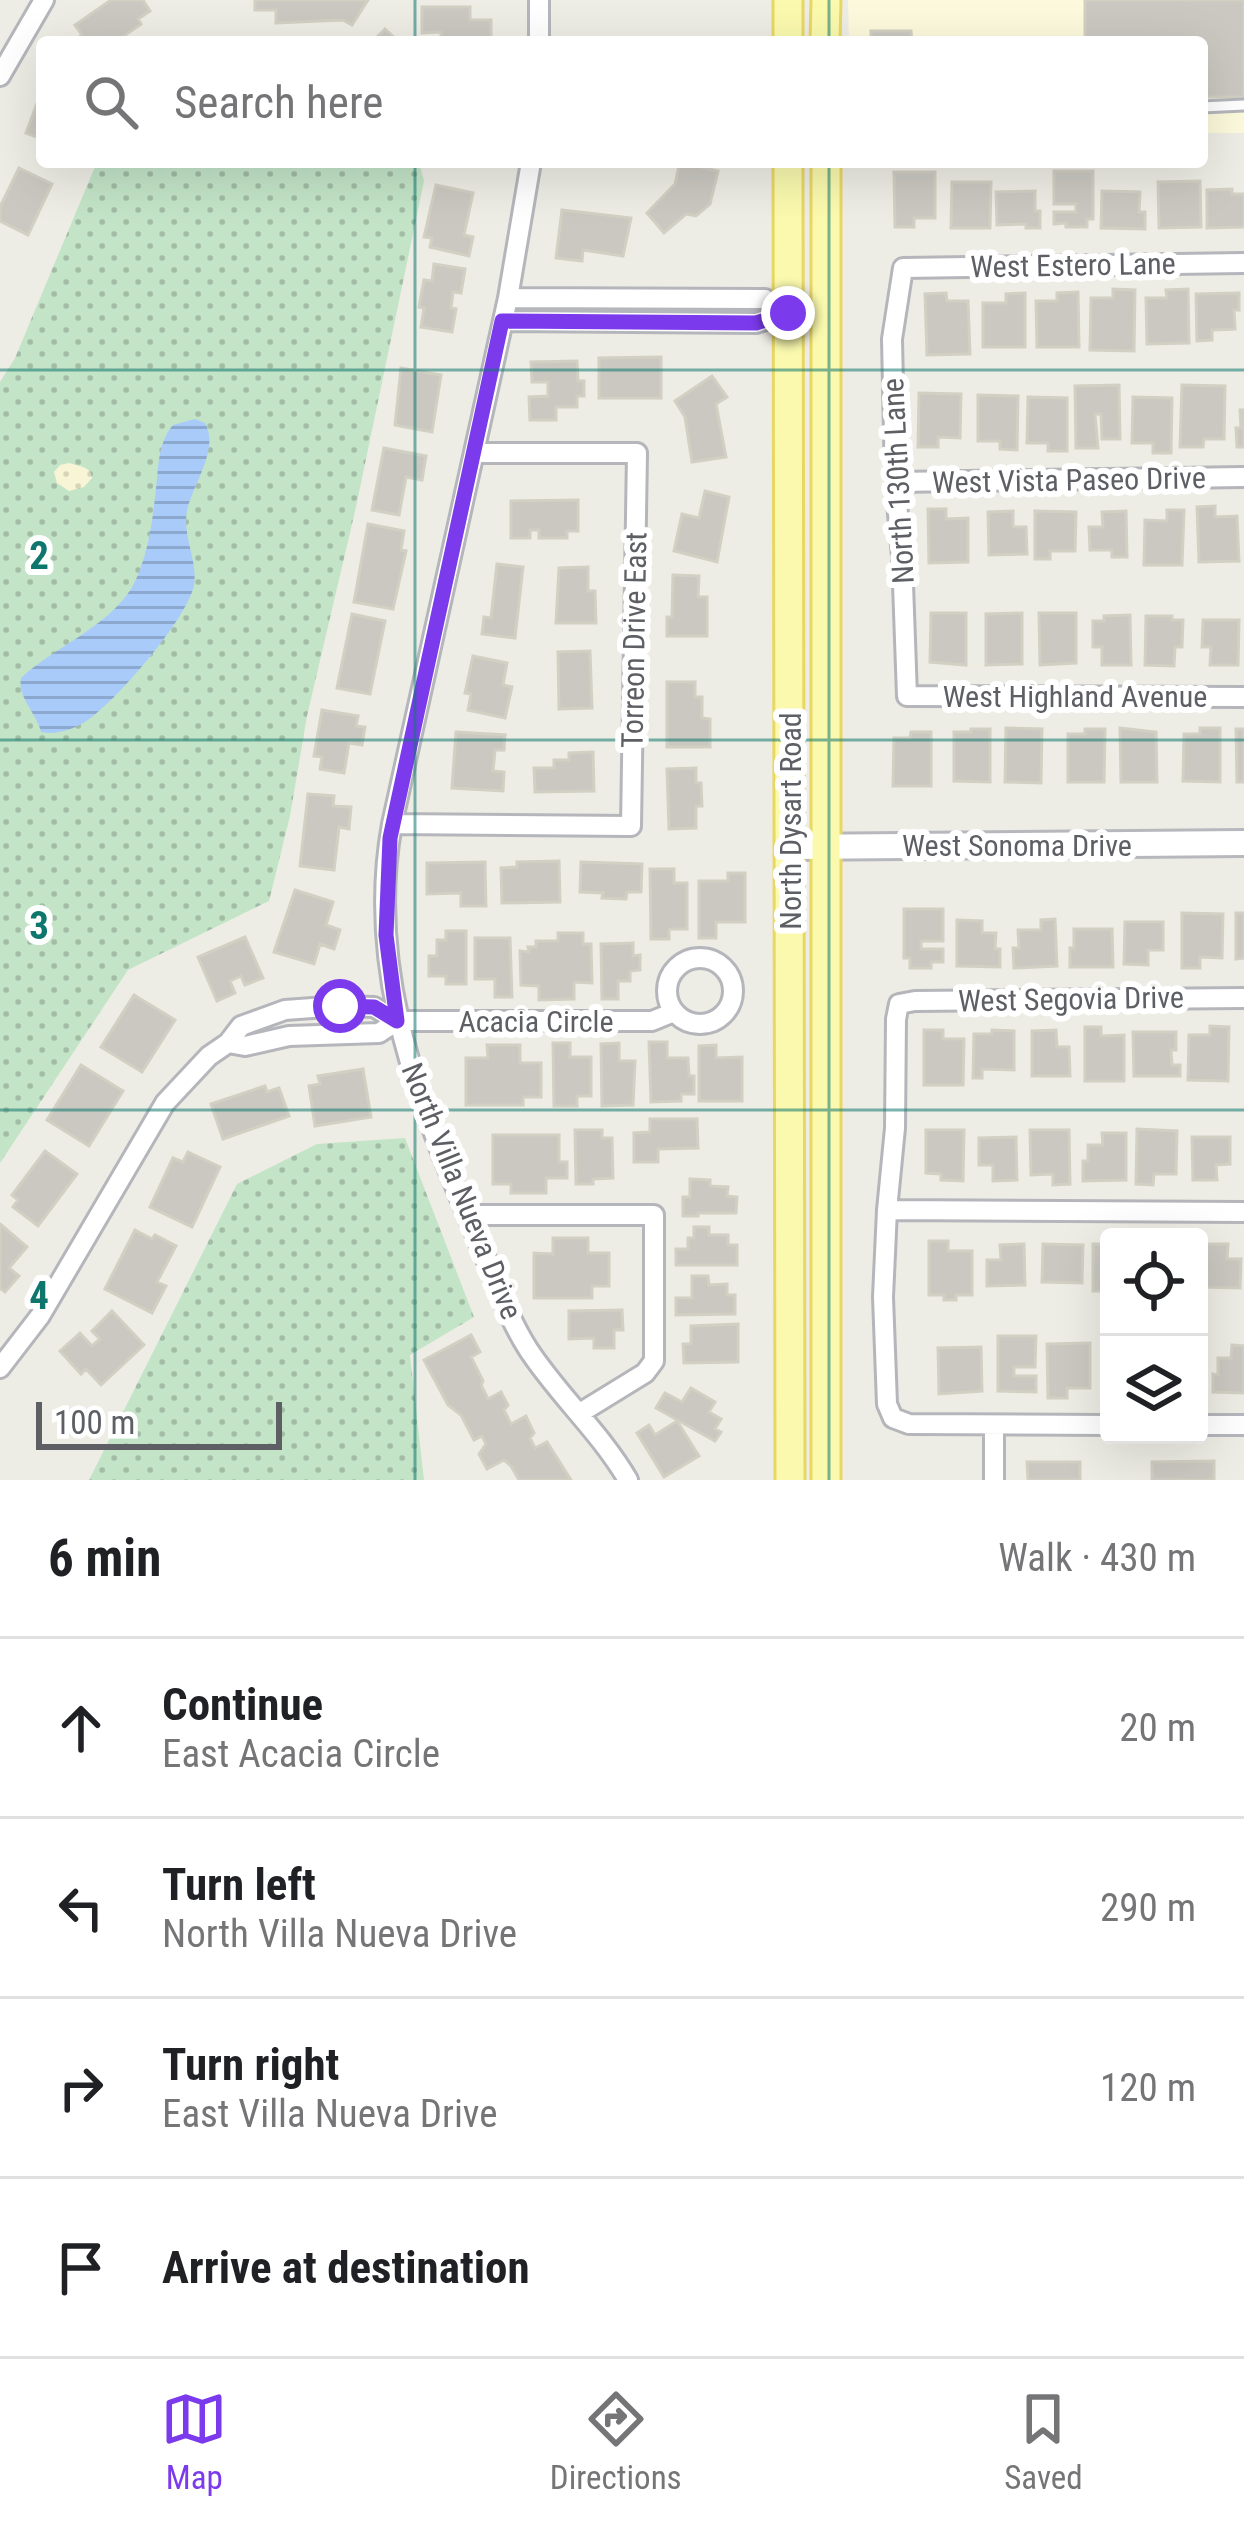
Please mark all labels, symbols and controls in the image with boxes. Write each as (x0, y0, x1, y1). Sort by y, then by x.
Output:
search box (36, 36, 1208, 168)
icon: search (78, 69, 144, 135)
text: Search here (174, 76, 383, 129)
street label: West Estero Lane (970, 246, 1176, 284)
route end (761, 286, 815, 340)
street label: North 130th Lane (875, 377, 921, 585)
street label: West Vista Paseo Drive (932, 460, 1206, 500)
street label: Torreon Drive East (615, 532, 653, 748)
text: 2 (29, 533, 49, 579)
street label: West Highland Avenue (943, 679, 1207, 714)
street label: North Dysart Road (773, 712, 808, 930)
street label: West Sonoma Drive (902, 828, 1132, 863)
text: 3 (29, 903, 49, 949)
route start (313, 979, 367, 1033)
street label: West Segovia Drive (958, 980, 1184, 1018)
street label: Acacia Circle (458, 1004, 614, 1039)
street label: North Villa Nueva Drive (395, 1058, 529, 1324)
map controls (1100, 1228, 1208, 1444)
button: locate (1100, 1228, 1208, 1336)
text: 4 (29, 1273, 49, 1319)
button: layers (1100, 1336, 1208, 1444)
scale bar (36, 1396, 282, 1449)
text: 100 m (54, 1403, 135, 1442)
text: 6 min (48, 1529, 161, 1588)
text: Walk · 430 m (998, 1535, 1196, 1581)
text: Continue (162, 1678, 323, 1731)
icon: ahead (48, 1695, 114, 1761)
text: 20 m (1119, 1705, 1196, 1751)
text: East Acacia Circle (162, 1731, 440, 1777)
text: Turn left (162, 1858, 316, 1911)
icon: left (48, 1875, 114, 1941)
text: 290 m (1100, 1885, 1196, 1931)
text: North Villa Nueva Drive (162, 1911, 517, 1957)
text: Turn right (162, 2038, 339, 2091)
icon: right (48, 2055, 114, 2121)
text: 120 m (1100, 2065, 1196, 2111)
text: East Villa Nueva Drive (162, 2091, 498, 2137)
icon: arrive (48, 2235, 114, 2301)
text: Arrive at destination (162, 2241, 530, 2294)
tab: Map (161, 2386, 227, 2497)
tab: Directions (550, 2386, 682, 2497)
tab: Saved (1004, 2386, 1083, 2497)

